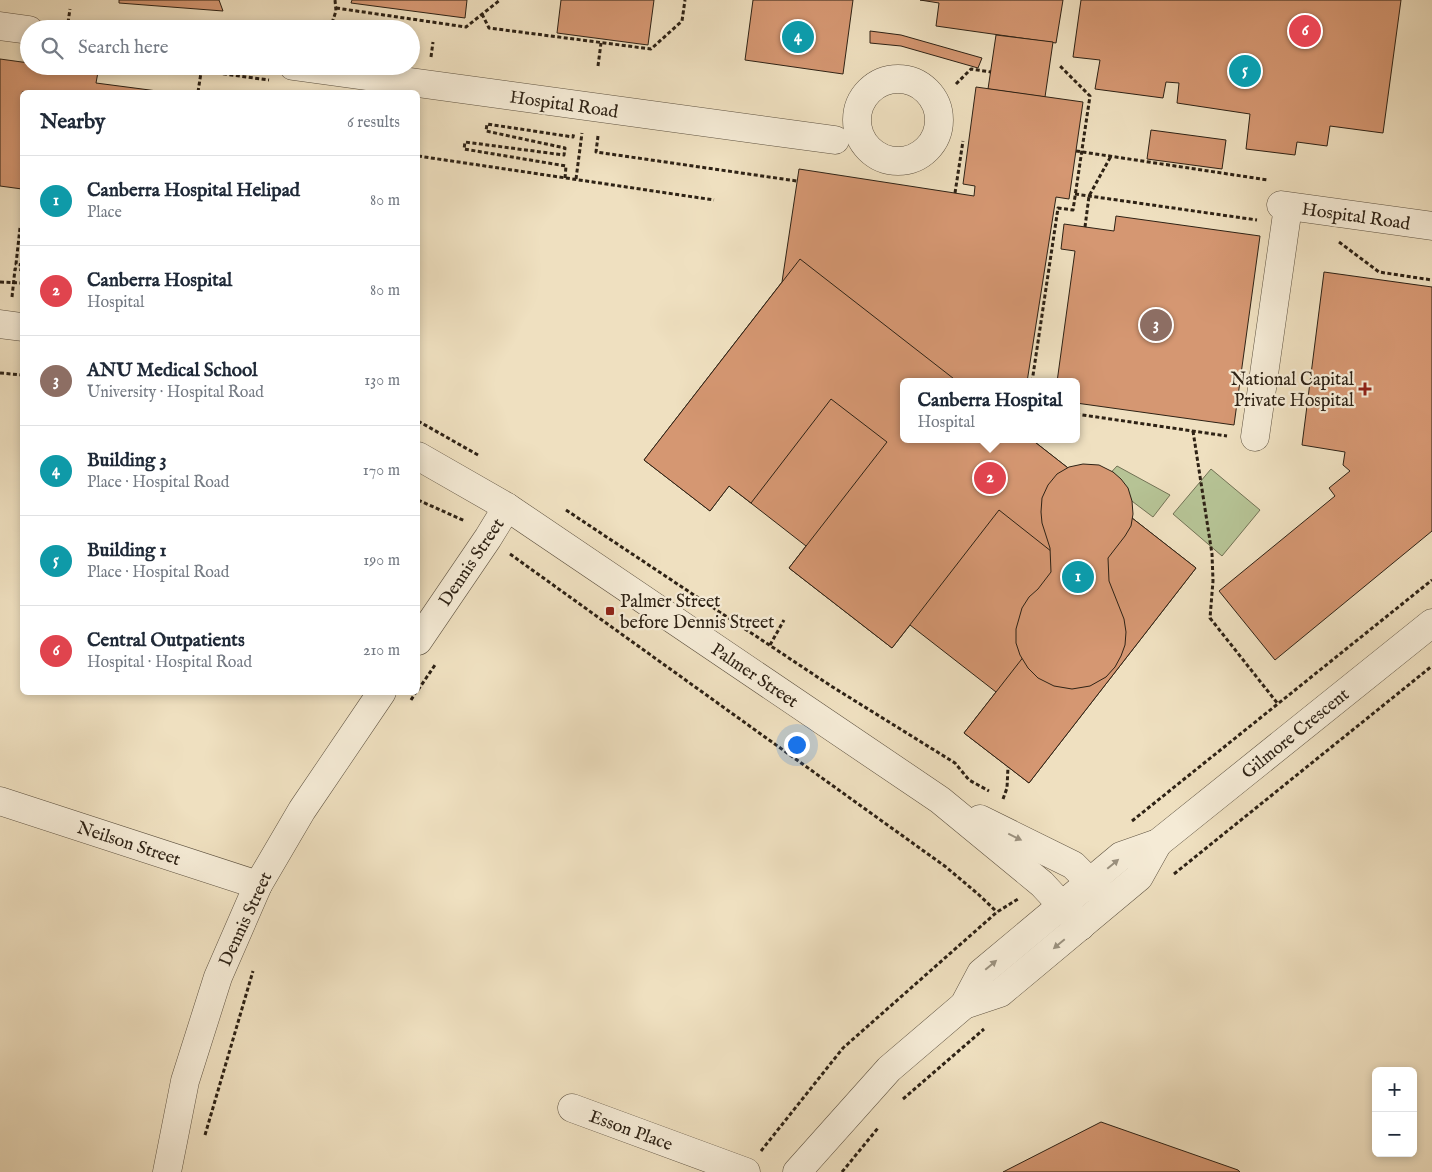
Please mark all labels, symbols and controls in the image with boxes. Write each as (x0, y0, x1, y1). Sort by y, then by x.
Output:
pin: 6 (1289, 12, 1321, 50)
pin: 4 (782, 18, 814, 56)
search box (20, 20, 420, 75)
icon: search (38, 34, 66, 62)
text: Search here (78, 36, 169, 60)
pin: 5 (1229, 52, 1261, 90)
street label: Hospital Road (508, 87, 620, 125)
text: Nearby (40, 109, 105, 136)
text: 6 results (347, 113, 400, 133)
text: Canberra Hospital Helipad (87, 179, 300, 203)
text: 1 (53, 191, 59, 211)
text: 80 m (370, 191, 400, 211)
street label: Hospital Road (1300, 199, 1412, 237)
text: Place (87, 203, 122, 223)
text: Canberra Hospital (87, 269, 232, 293)
text: 2 (52, 281, 60, 301)
text: 80 m (370, 281, 400, 301)
text: Hospital (87, 293, 144, 313)
pin: 3 (1140, 306, 1172, 344)
text: ANU Medical School (87, 359, 257, 383)
place label: National Capital Private Hospital (1230, 369, 1354, 413)
text: 3 (53, 371, 59, 391)
text: 130 m (364, 371, 400, 391)
popup (900, 378, 1080, 443)
marker: National Capital Private Hospital (1358, 382, 1372, 396)
text: University · Hospital Road (87, 383, 264, 403)
text: Canberra Hospital (917, 389, 1063, 413)
text: Hospital (917, 413, 975, 433)
text: Building 3 (87, 449, 167, 473)
pin: 2 (974, 459, 1006, 497)
text: 4 (52, 461, 60, 481)
text: 170 m (363, 461, 400, 481)
text: Place · Hospital Road (87, 473, 229, 493)
street label: Dennis Street (434, 514, 510, 611)
text: Building 1 (87, 539, 167, 563)
text: 5 (53, 551, 59, 571)
text: 190 m (363, 551, 400, 571)
pin: 1 (1062, 558, 1094, 596)
text: Place · Hospital Road (87, 563, 229, 583)
place label: Palmer Street before Dennis Street (620, 591, 774, 635)
marker: Palmer Street before Dennis Street (604, 605, 616, 617)
text: Central Outpatients (87, 629, 245, 653)
street label: Palmer Street (706, 639, 802, 714)
text: 6 (53, 641, 59, 661)
text: 210 m (363, 641, 400, 661)
text: Hospital · Hospital Road (87, 653, 252, 673)
street label: Gilmore Crescent (1237, 684, 1354, 785)
your location (784, 732, 810, 758)
street label: Neilson Street (74, 817, 183, 872)
one-way arrow (1008, 833, 1022, 841)
one-way arrow (1106, 858, 1119, 869)
street label: Dennis Street (214, 869, 278, 971)
one-way arrow (1053, 939, 1066, 950)
one-way arrow (984, 960, 997, 971)
map controls (1372, 1067, 1417, 1157)
button: + (1372, 1067, 1417, 1112)
street label: Esson Place (585, 1106, 675, 1157)
button: − (1372, 1112, 1417, 1157)

